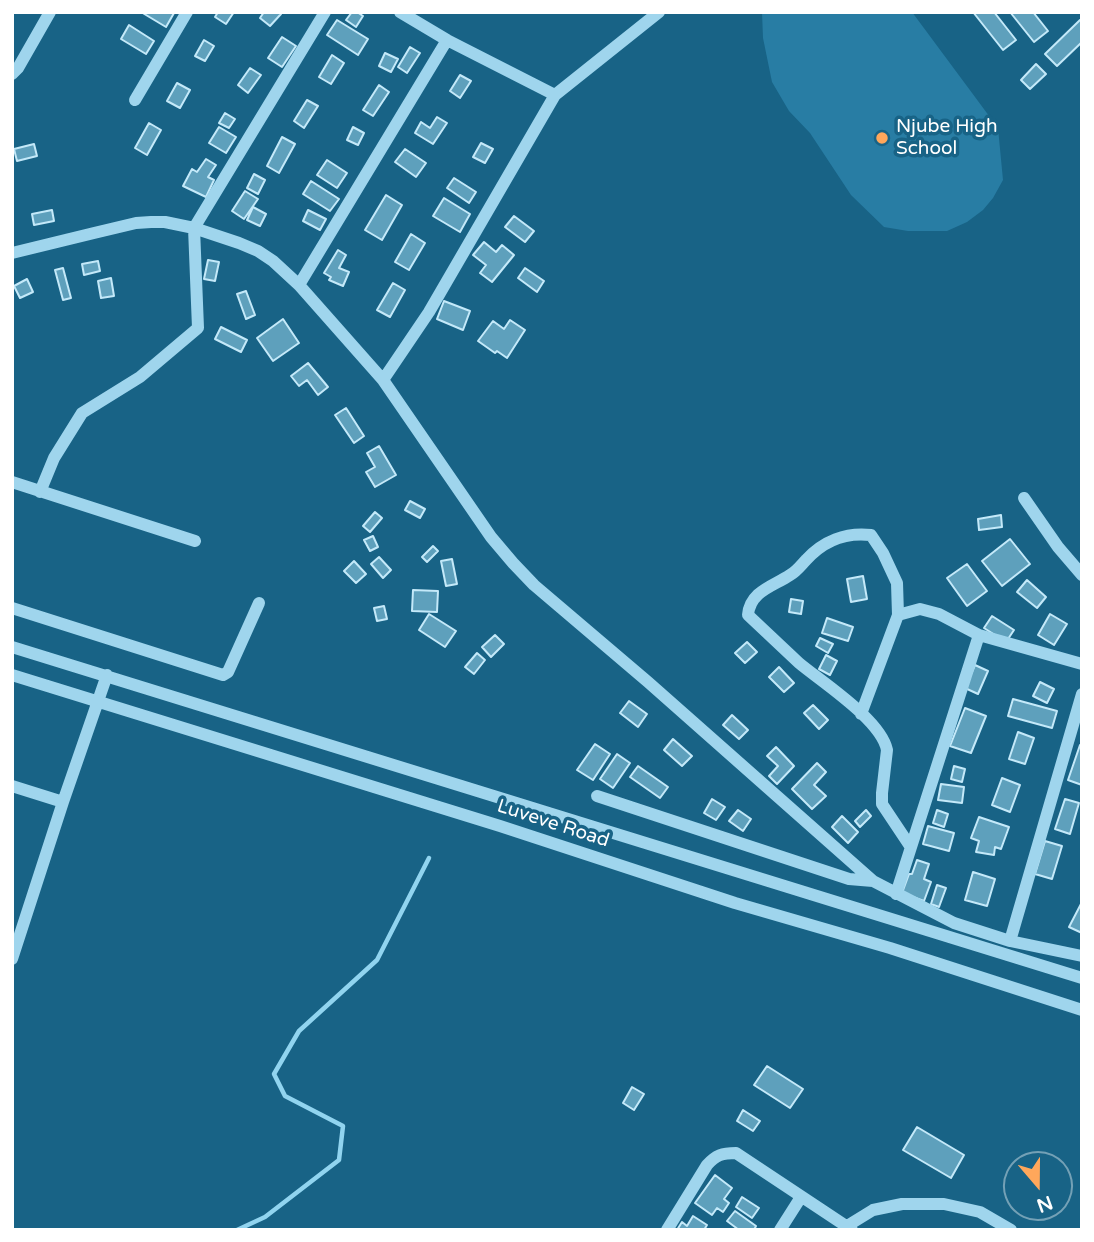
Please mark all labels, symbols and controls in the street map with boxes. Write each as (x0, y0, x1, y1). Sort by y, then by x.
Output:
place label: Njube High School (896, 116, 998, 160)
marker: Njube High School (874, 130, 890, 146)
street label: Luveve Road (494, 795, 612, 853)
north arrow (1003, 1151, 1073, 1221)
text: N (1034, 1191, 1055, 1217)

